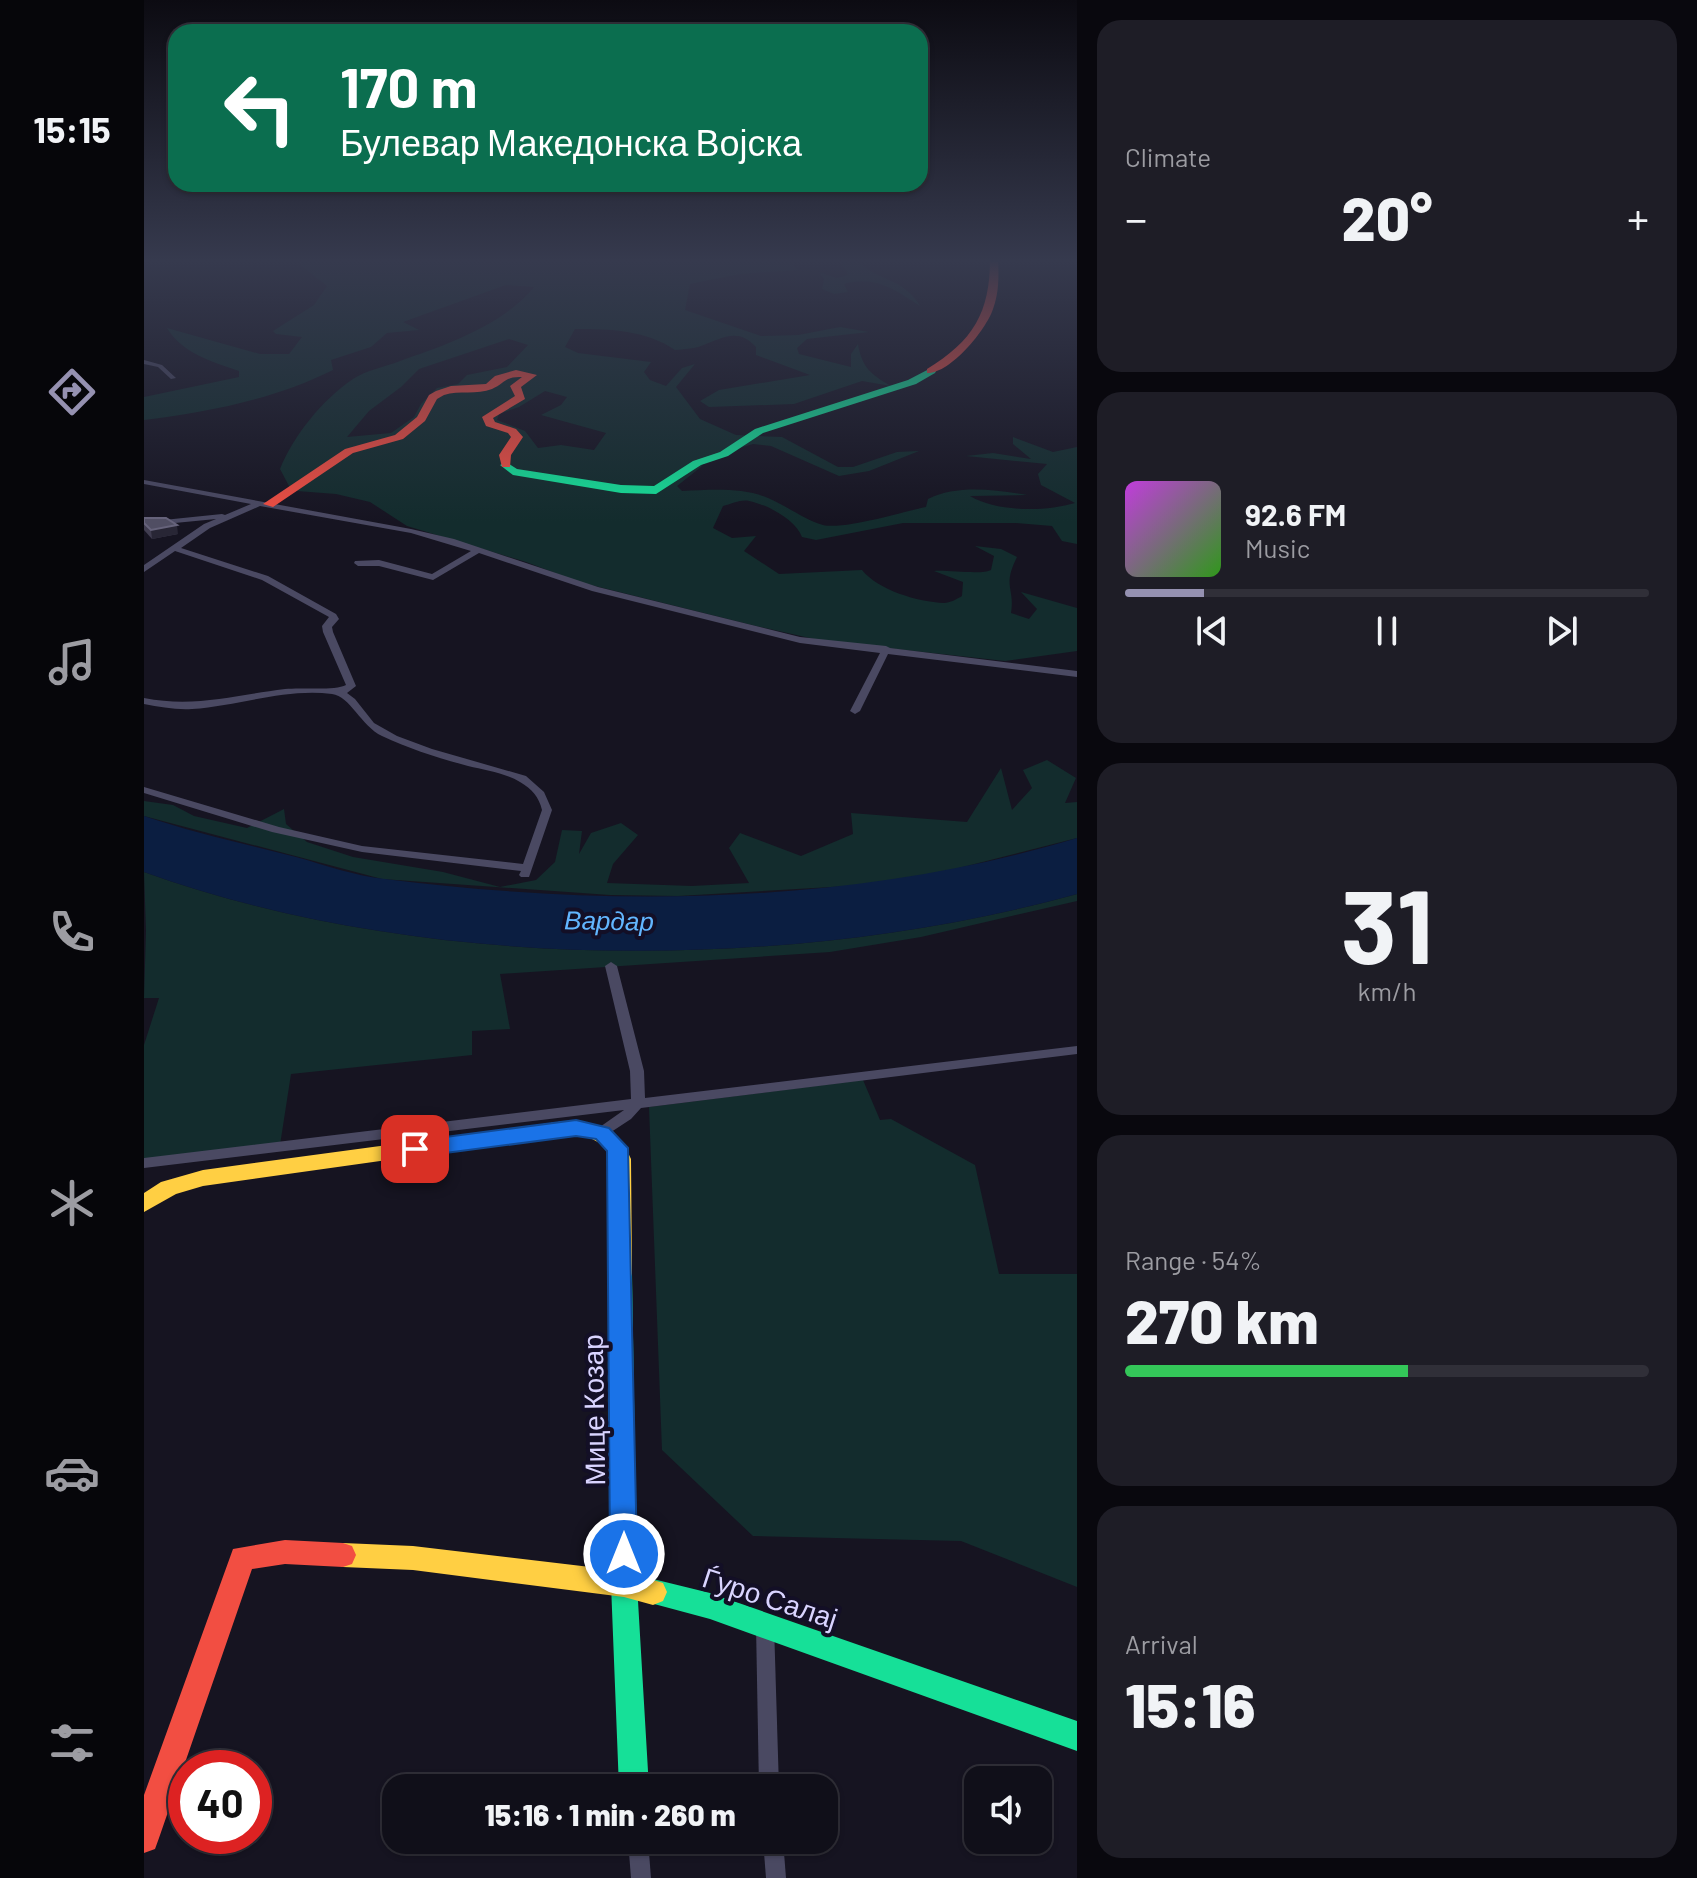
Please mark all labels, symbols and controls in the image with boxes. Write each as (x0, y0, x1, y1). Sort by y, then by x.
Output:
text: 170 m (340, 52, 477, 119)
icon: left (208, 56, 312, 160)
text: 15:15 (33, 107, 111, 150)
text: Булевар Македонска Војска (340, 120, 802, 163)
text: Climate (1125, 141, 1211, 172)
text: 20° (1342, 181, 1432, 253)
text: − (1125, 191, 1147, 244)
text: + (1627, 191, 1649, 244)
icon: directions (44, 364, 100, 420)
text: 92.6 FM (1245, 496, 1346, 532)
text: Music (1245, 532, 1310, 563)
icon: previous (1190, 609, 1234, 653)
icon: pause (1365, 609, 1409, 653)
icon: next (1540, 609, 1584, 653)
icon: music (44, 634, 100, 690)
text: 31 (1341, 860, 1433, 985)
water label: Вардар (564, 903, 654, 936)
icon: phone (44, 904, 100, 960)
text: km/h (1358, 975, 1416, 1006)
pin (381, 1115, 449, 1183)
icon: arrive (393, 1127, 437, 1171)
icon: climate (44, 1175, 100, 1231)
text: Range · 54% (1125, 1244, 1262, 1275)
text: 270 km (1125, 1284, 1319, 1356)
street label: Мице Козар (575, 1334, 611, 1486)
icon: car (44, 1445, 100, 1501)
position arrow (582, 1512, 666, 1596)
street label: Ѓуро Салај (699, 1559, 842, 1635)
text: Arrival (1125, 1628, 1198, 1659)
text: 15:16 (1125, 1668, 1256, 1740)
icon: filters (44, 1715, 100, 1771)
speed limit sign: 40 (168, 1750, 272, 1854)
map controls (964, 1766, 1052, 1854)
button: sound (964, 1766, 1052, 1854)
text: 15:16 · 1 min · 260 m (484, 1796, 736, 1832)

